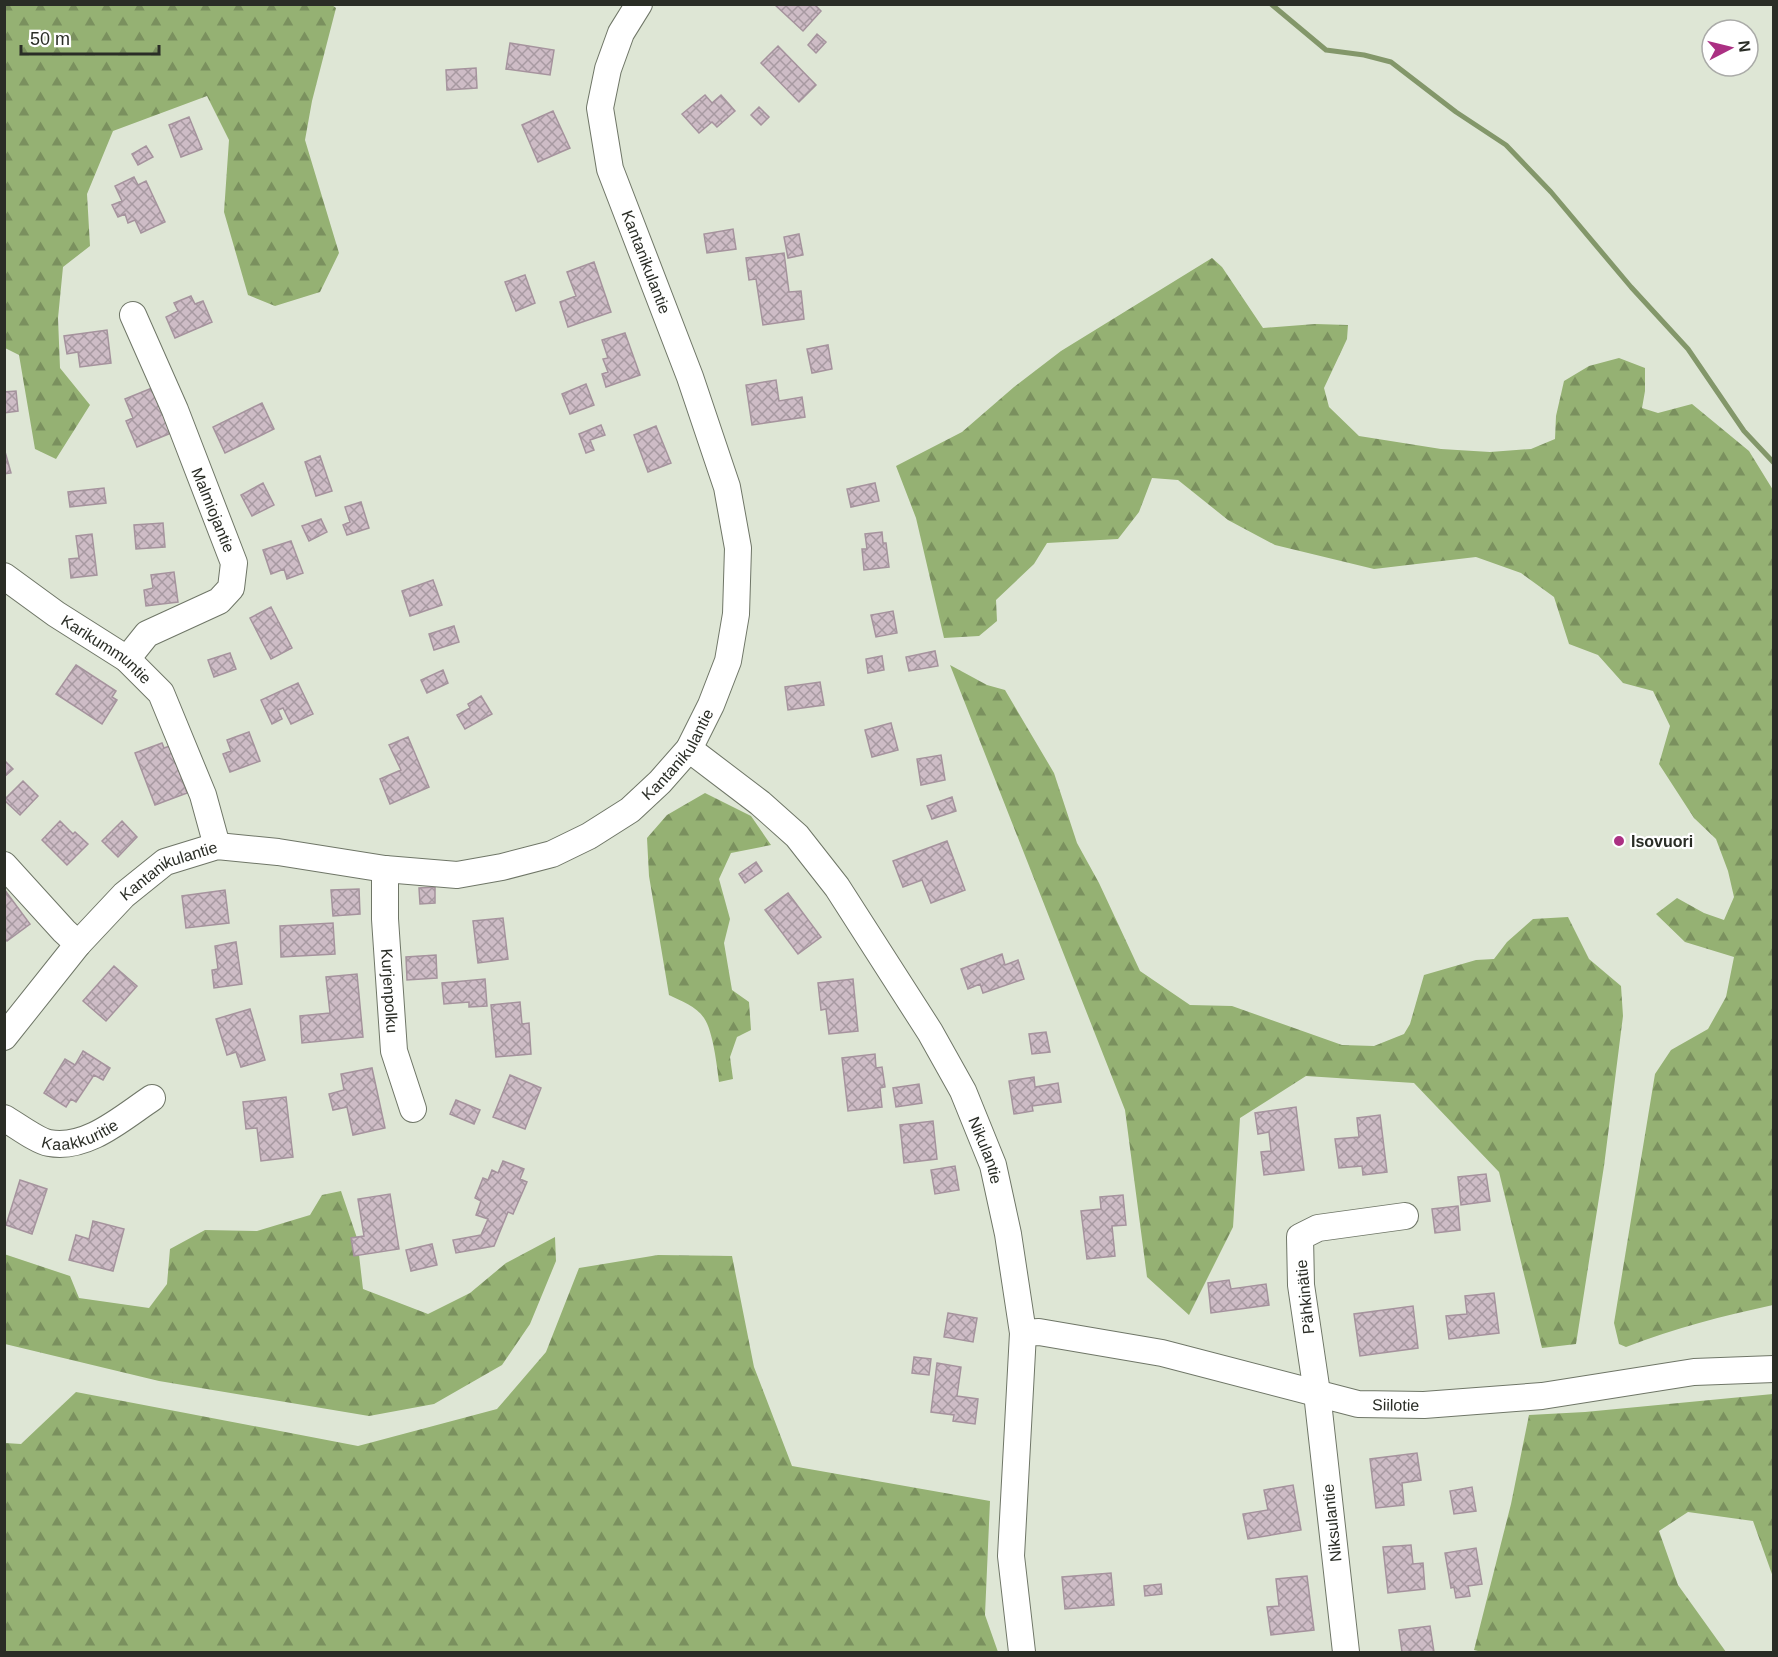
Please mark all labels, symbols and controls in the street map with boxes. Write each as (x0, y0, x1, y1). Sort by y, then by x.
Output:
scale bar (21, 18, 159, 56)
north arrow (1700, 18, 1760, 78)
text: 50 m (30, 29, 70, 49)
text: N (1735, 39, 1754, 53)
street label: Kantanikulantie (618, 208, 674, 316)
street label: Malmiojantie (188, 465, 238, 555)
street label: Karikummuntie (58, 611, 155, 687)
street label: Kantanikulantie (638, 706, 716, 803)
place label: Isovuori (1631, 833, 1693, 850)
marker: Isovuori (1612, 834, 1626, 848)
street label: Kantanikulantie (116, 838, 219, 903)
street label: Kurjenpolku (379, 948, 401, 1034)
street label: Nikulantie (966, 1114, 1005, 1185)
street label: Kaakkuritie (40, 1116, 121, 1153)
street label: Pähkinätie (1293, 1259, 1317, 1335)
street label: Siilotie (1372, 1396, 1419, 1413)
street label: Niksulantie (1319, 1483, 1345, 1563)

